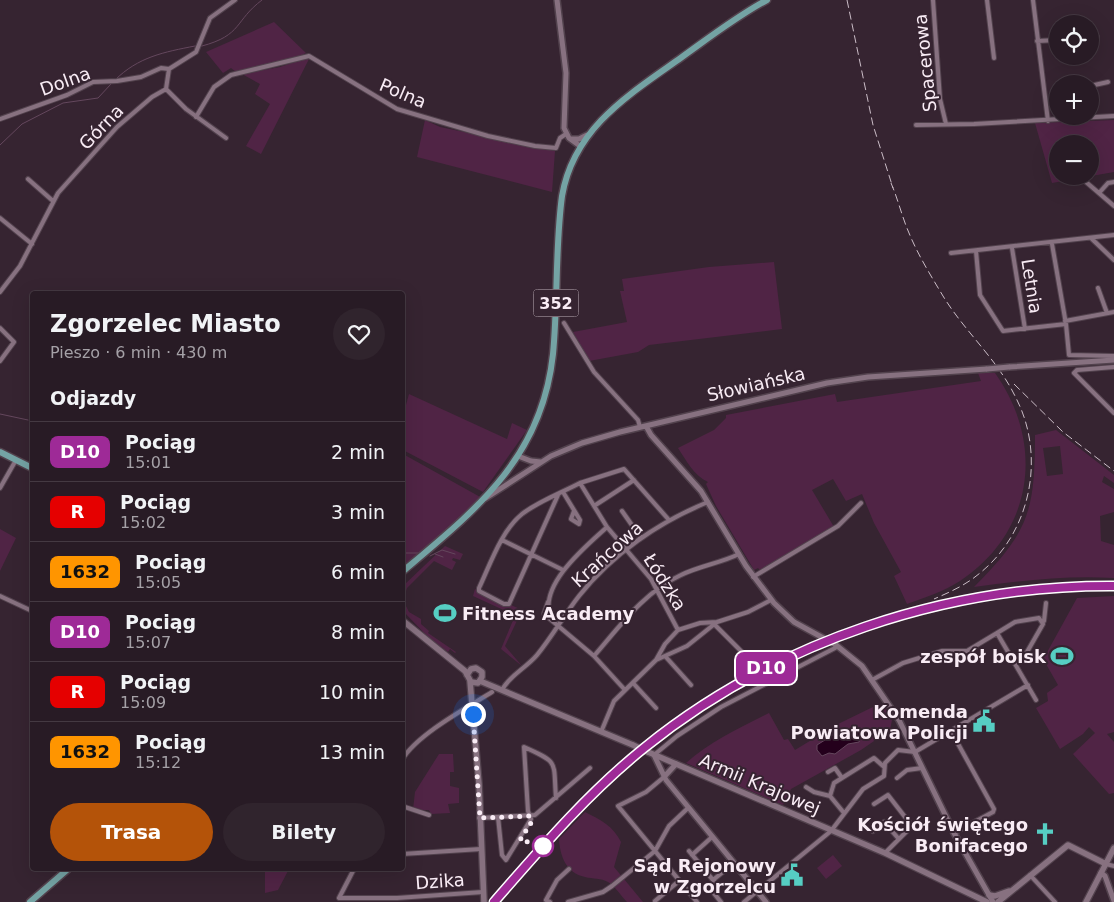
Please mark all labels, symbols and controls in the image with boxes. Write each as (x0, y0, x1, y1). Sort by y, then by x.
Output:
street label: Spacerowa (909, 13, 941, 113)
map controls (1049, 15, 1099, 185)
button: locate (1049, 15, 1099, 65)
street label: Dolna (37, 62, 93, 100)
street label: Polna (376, 74, 430, 112)
button: + (1049, 75, 1099, 125)
street label: Górna (75, 100, 127, 154)
button: − (1049, 135, 1099, 185)
street label: Letnia (1017, 257, 1047, 315)
road number: 352 (534, 290, 578, 316)
button: heart (333, 308, 385, 360)
text: Zgorzelec Miasto (50, 310, 281, 338)
text: Pieszo · 6 min · 430 m (50, 343, 227, 362)
street label: Słowiańska (705, 362, 807, 406)
text: Odjazdy (50, 387, 136, 409)
text: Pociąg (125, 431, 196, 453)
text: D10 (60, 441, 100, 462)
text: 2 min (331, 441, 385, 463)
text: 15:01 (125, 453, 171, 472)
text: Pociąg (120, 491, 191, 513)
text: R (71, 501, 84, 522)
text: 3 min (331, 501, 385, 523)
text: 15:02 (120, 513, 166, 532)
street label: Krańcowa (567, 517, 647, 591)
street label: Łódzka (639, 549, 691, 614)
text: Pociąg (135, 551, 206, 573)
text: 1632 (60, 561, 110, 582)
text: 6 min (331, 561, 385, 583)
text: 15:05 (135, 573, 181, 592)
sports icon: Fitness Academy (432, 600, 458, 626)
place label: Fitness Academy (462, 603, 634, 624)
text: Pociąg (125, 611, 196, 633)
text: D10 (60, 621, 100, 642)
text: 8 min (331, 621, 385, 643)
text: 15:07 (125, 633, 171, 652)
sports icon: zespół boisk (1049, 643, 1075, 669)
place label: zespół boisk (920, 646, 1047, 667)
line badge: D10 (737, 652, 795, 684)
text: D10 (746, 657, 786, 678)
text: Pociąg (120, 671, 191, 693)
text: R (71, 681, 84, 702)
text: 10 min (319, 681, 385, 703)
text: 15:09 (120, 693, 166, 712)
place label: Komenda Powiatowa Policji (791, 701, 968, 743)
your location (461, 702, 486, 727)
public building icon: Komenda Powiatowa Policji (971, 708, 997, 734)
text: Pociąg (135, 731, 206, 753)
text: 1632 (60, 741, 110, 762)
text: 13 min (319, 741, 385, 763)
street label: Armii Krajowej (696, 749, 824, 819)
text: 15:12 (135, 753, 181, 772)
button: Trasa (50, 803, 213, 861)
button: Bilety (223, 803, 385, 861)
place label: Kościół świętego Bonifacego (857, 814, 1028, 856)
church icon: Kościół świętego Bonifacego (1032, 821, 1058, 847)
unlabelled marker (532, 835, 554, 857)
place label: Sąd Rejonowy w Zgorzelcu (634, 855, 776, 897)
public building icon: Sąd Rejonowy w Zgorzelcu (779, 862, 805, 888)
street label: Dzika (415, 869, 465, 893)

